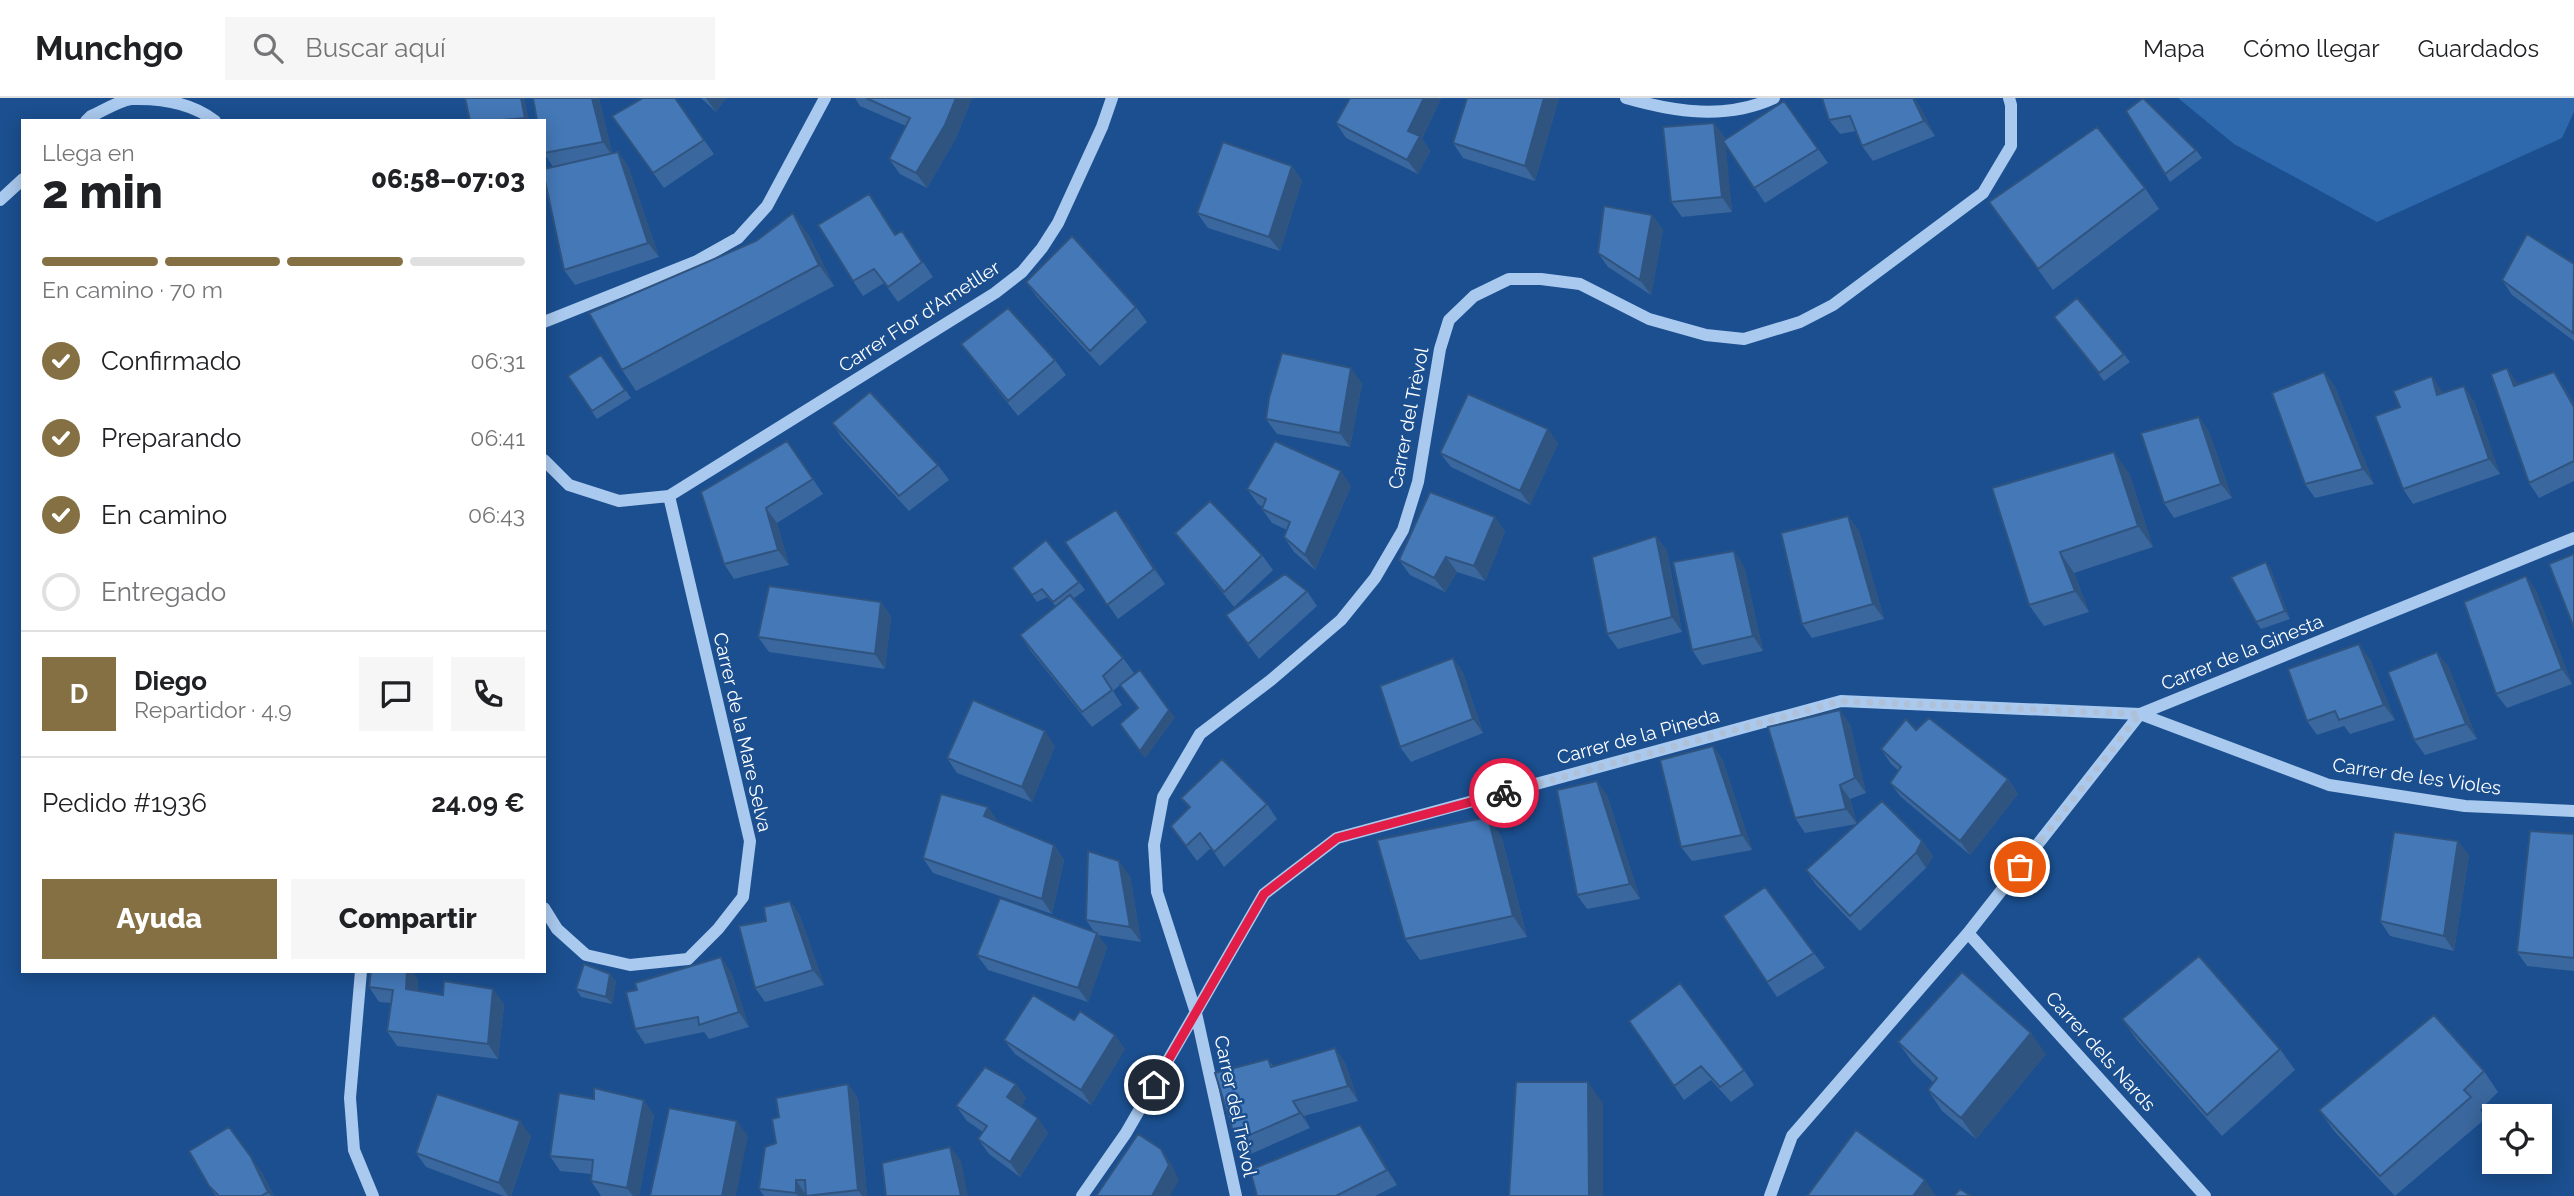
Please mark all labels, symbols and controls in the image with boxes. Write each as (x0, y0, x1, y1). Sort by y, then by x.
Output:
search box (225, 17, 715, 80)
text: Munchgo (35, 29, 183, 68)
icon: search (249, 29, 287, 67)
text: Buscar aquí (305, 33, 446, 63)
text: Mapa (2143, 34, 2205, 63)
text: Cómo llegar (2243, 34, 2380, 63)
text: Guardados (2418, 34, 2539, 63)
text: Llega en (42, 139, 135, 166)
text: 06:58–07:03 (371, 164, 525, 194)
text: 2 min (42, 165, 163, 219)
street label: Carrer Flor d'Ametller (834, 256, 1004, 376)
text: En camino · 70 m (42, 276, 223, 303)
icon: check (42, 342, 80, 380)
street label: Carrer del Trèvol (1383, 344, 1433, 491)
text: Confirmado (101, 346, 241, 376)
text: 06:31 (471, 347, 525, 374)
icon: check (42, 419, 80, 457)
text: Preparando (101, 423, 241, 453)
text: 06:41 (470, 424, 525, 451)
icon: check (42, 496, 80, 534)
text: En camino (101, 500, 227, 530)
text: 06:43 (468, 501, 525, 528)
text: Entregado (101, 577, 226, 607)
street label: Carrer de la Ginesta (2158, 609, 2326, 695)
street label: Carrer de la Mare Selva (709, 630, 777, 834)
button: chat (359, 657, 433, 731)
button: phone (451, 657, 525, 731)
text: Diego (134, 666, 207, 696)
text: D (70, 679, 88, 709)
text: Repartidor · 4.9 (134, 696, 292, 723)
street label: Carrer de la Pineda (1554, 704, 1722, 768)
street label: Carrer de les Violes (2331, 753, 2503, 799)
courier (1469, 758, 1539, 828)
icon: bike (1485, 774, 1523, 812)
text: Pedido #1936 (42, 788, 207, 818)
text: 24.09 € (431, 788, 525, 818)
pin (1990, 837, 2050, 897)
icon: bag (2001, 848, 2039, 886)
button: Ayuda (42, 879, 277, 959)
button: Compartir (291, 879, 525, 959)
street label: Carrer dels Nards (2042, 987, 2160, 1115)
street label: Carrer del Trèvol (1210, 1033, 1262, 1179)
pin (1124, 1055, 1184, 1115)
icon: home (1135, 1066, 1173, 1104)
map controls (2482, 1104, 2552, 1174)
button: locate (2482, 1104, 2552, 1174)

